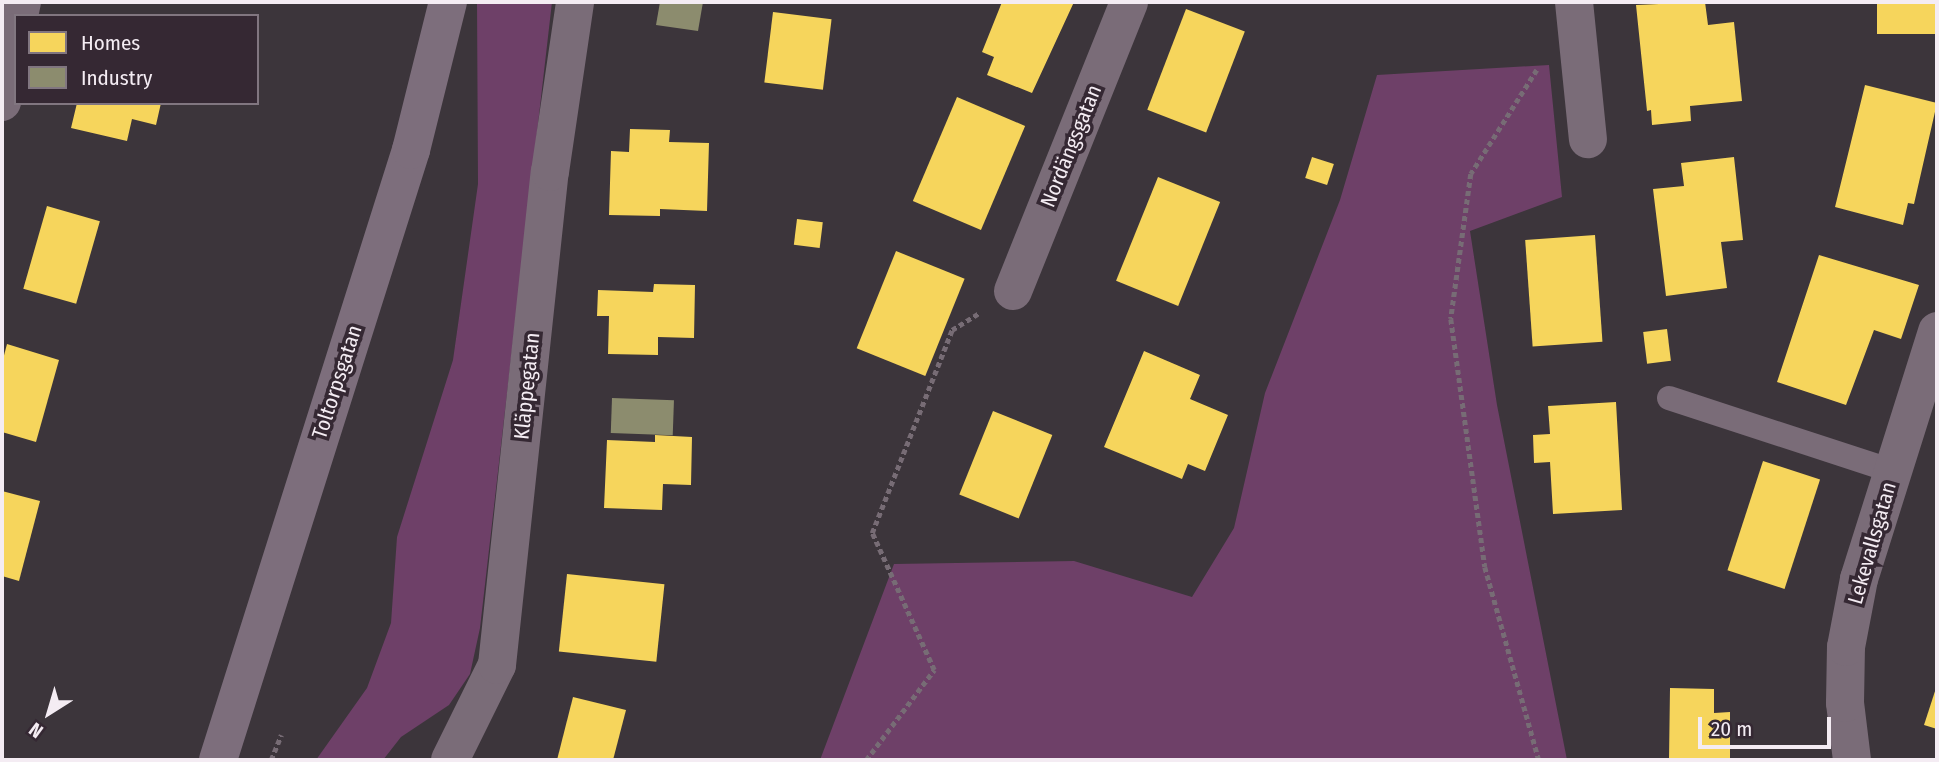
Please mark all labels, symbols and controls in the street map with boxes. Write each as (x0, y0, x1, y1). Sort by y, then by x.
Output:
legend (14, 14, 259, 105)
text: Homes (81, 30, 140, 56)
text: Industry (81, 65, 152, 91)
street label: Nordängsgatan (1035, 81, 1107, 211)
street label: Toltorpsgatan (307, 322, 367, 442)
street label: Kläppegatan (509, 331, 545, 441)
street label: Lekevallsgatan (1843, 479, 1901, 607)
north arrow (14, 678, 84, 748)
scale bar (1701, 702, 1834, 746)
text: 20 m (1711, 716, 1752, 742)
text: N (25, 718, 48, 743)

